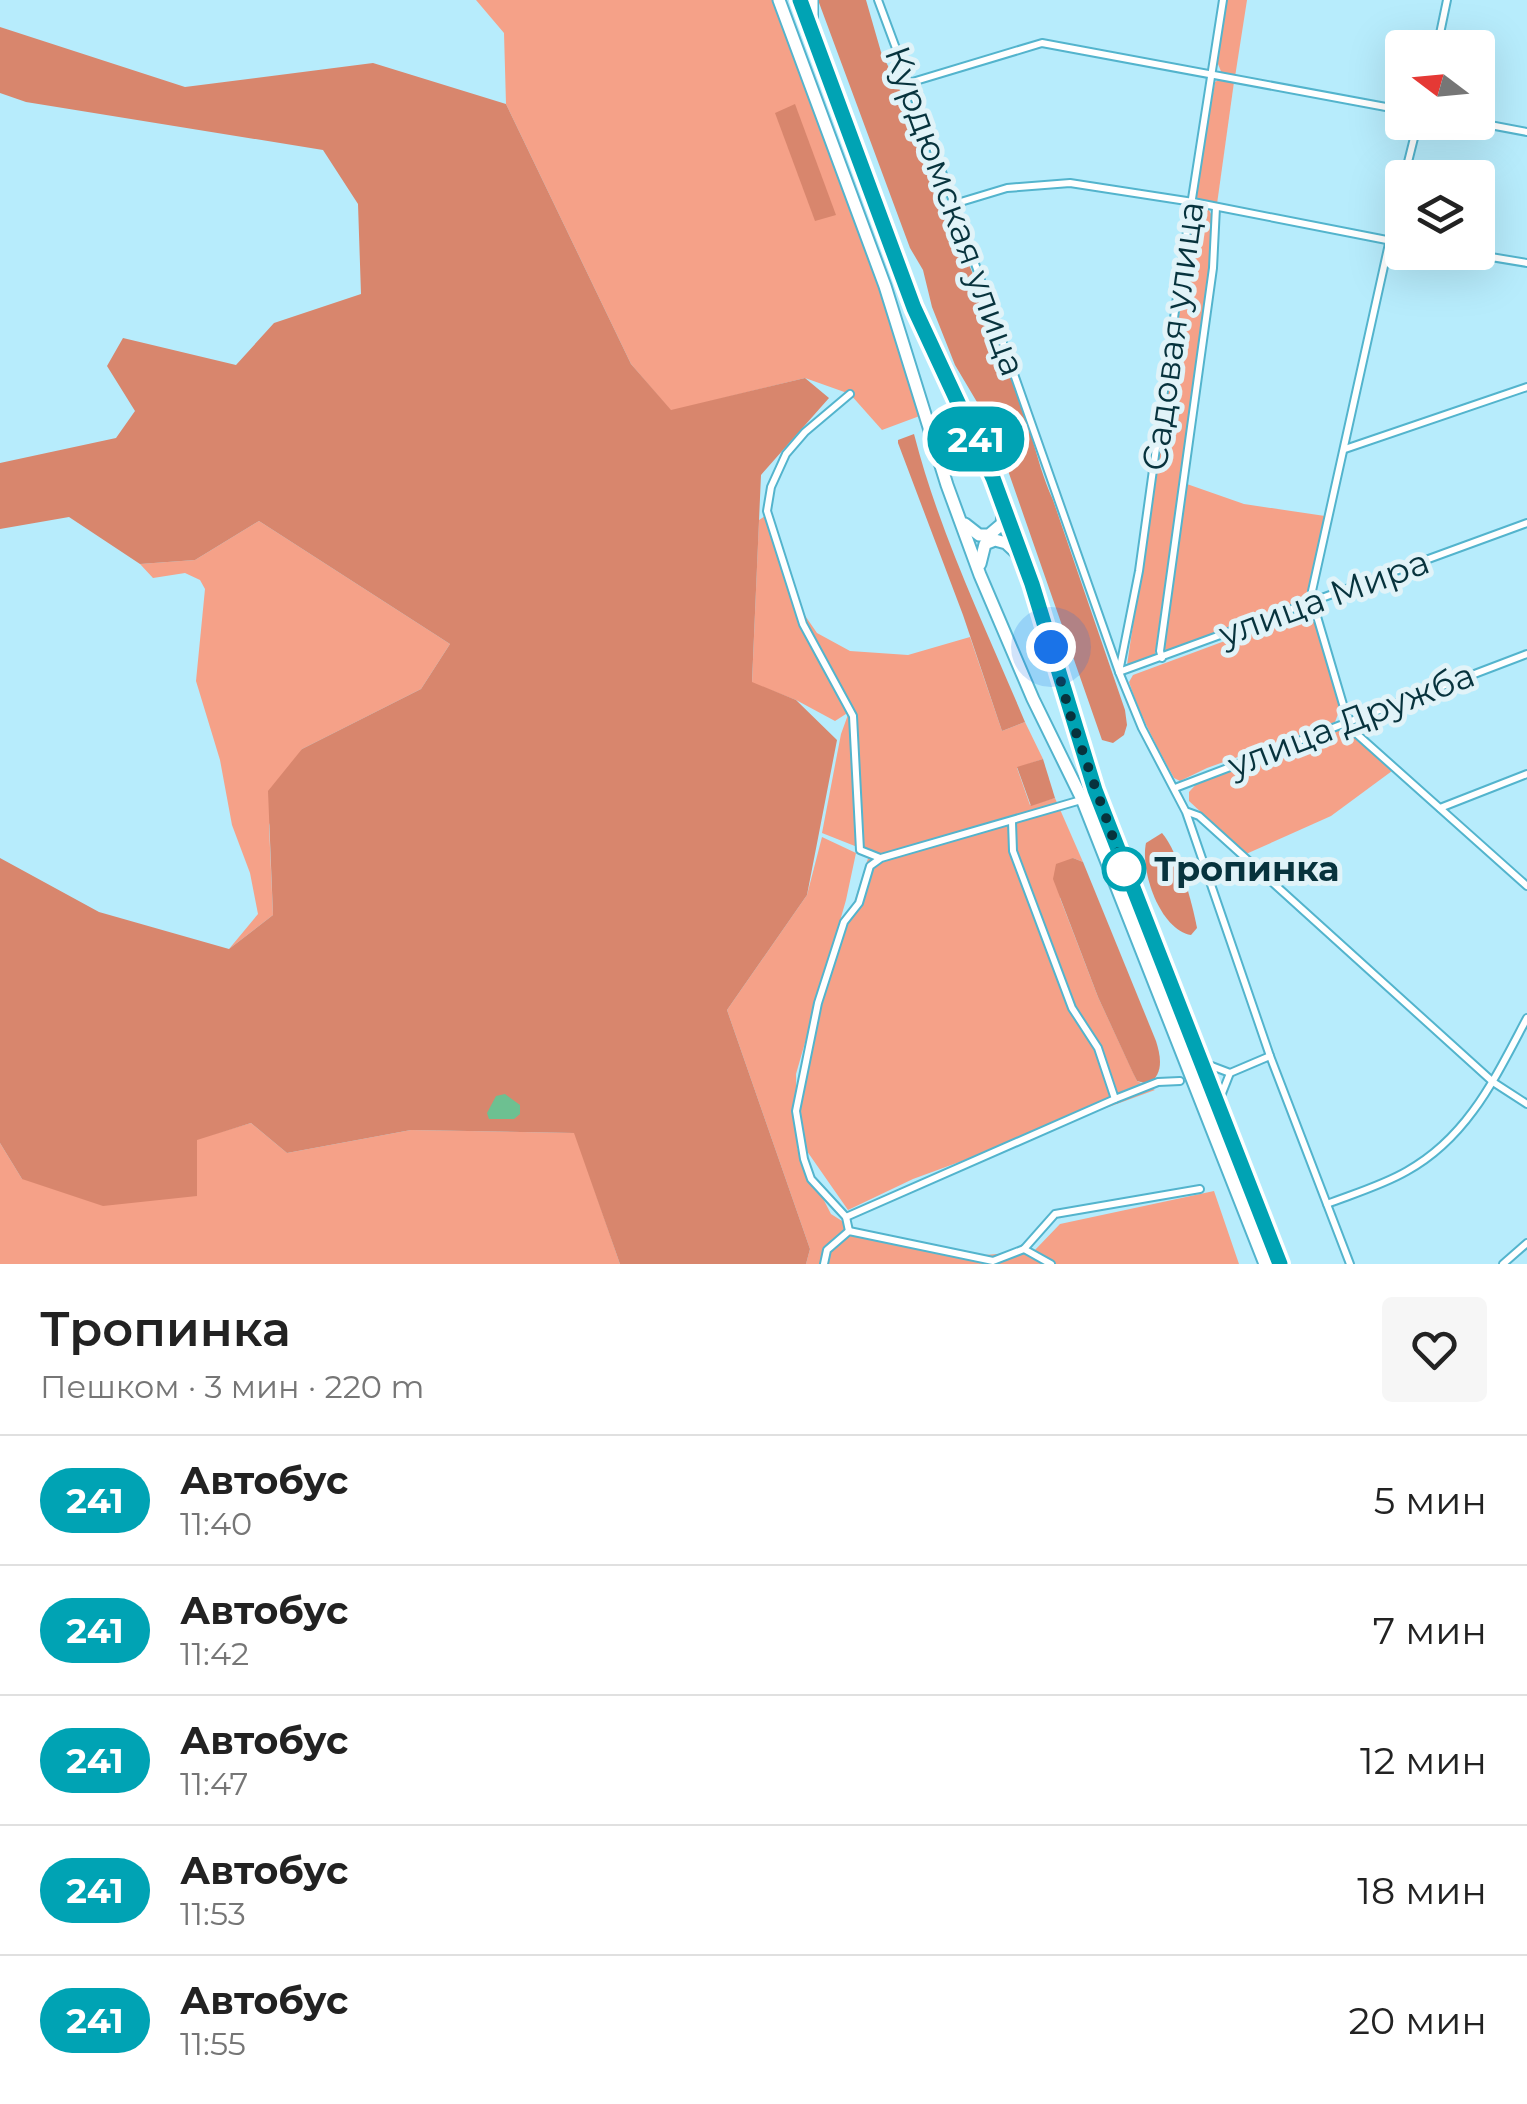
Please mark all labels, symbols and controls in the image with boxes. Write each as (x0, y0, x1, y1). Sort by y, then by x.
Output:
north arrow (1385, 30, 1495, 140)
map controls (1385, 30, 1495, 270)
street label: Курдюмская улица (876, 40, 1035, 381)
button: layers (1385, 160, 1495, 270)
street label: Садовая улица (1132, 198, 1213, 473)
line badge: 241 (918, 406, 1034, 472)
text: 241 (947, 418, 1005, 461)
street label: улица Мира (1212, 540, 1435, 656)
your location (1026, 622, 1076, 672)
street label: улица Дружба (1221, 653, 1480, 787)
place label: Тропинка (1154, 847, 1339, 890)
marker: Тропинка (1103, 848, 1145, 890)
button: heart (1382, 1297, 1487, 1402)
text: Тропинка (40, 1300, 291, 1358)
text: Пешком · 3 мин · 220 m (40, 1367, 424, 1406)
text: Автобус (180, 1457, 349, 1504)
text: 5 мин (1374, 1477, 1487, 1524)
text: 241 (66, 1479, 124, 1522)
text: 11:40 (180, 1504, 252, 1543)
text: Автобус (180, 1587, 349, 1634)
text: 7 мин (1373, 1607, 1487, 1654)
text: 241 (66, 1609, 124, 1652)
text: 11:42 (180, 1634, 249, 1673)
text: Автобус (180, 1717, 349, 1764)
text: 12 мин (1360, 1737, 1487, 1784)
text: 241 (66, 1739, 124, 1782)
text: 11:47 (180, 1764, 248, 1803)
text: Автобус (180, 1847, 349, 1894)
text: 18 мин (1357, 1867, 1487, 1914)
text: 241 (66, 1869, 124, 1912)
text: 11:53 (180, 1894, 246, 1933)
text: Автобус (180, 1977, 349, 2024)
text: 20 мин (1349, 1997, 1487, 2044)
text: 241 (66, 1999, 124, 2042)
text: 11:55 (180, 2024, 246, 2063)

